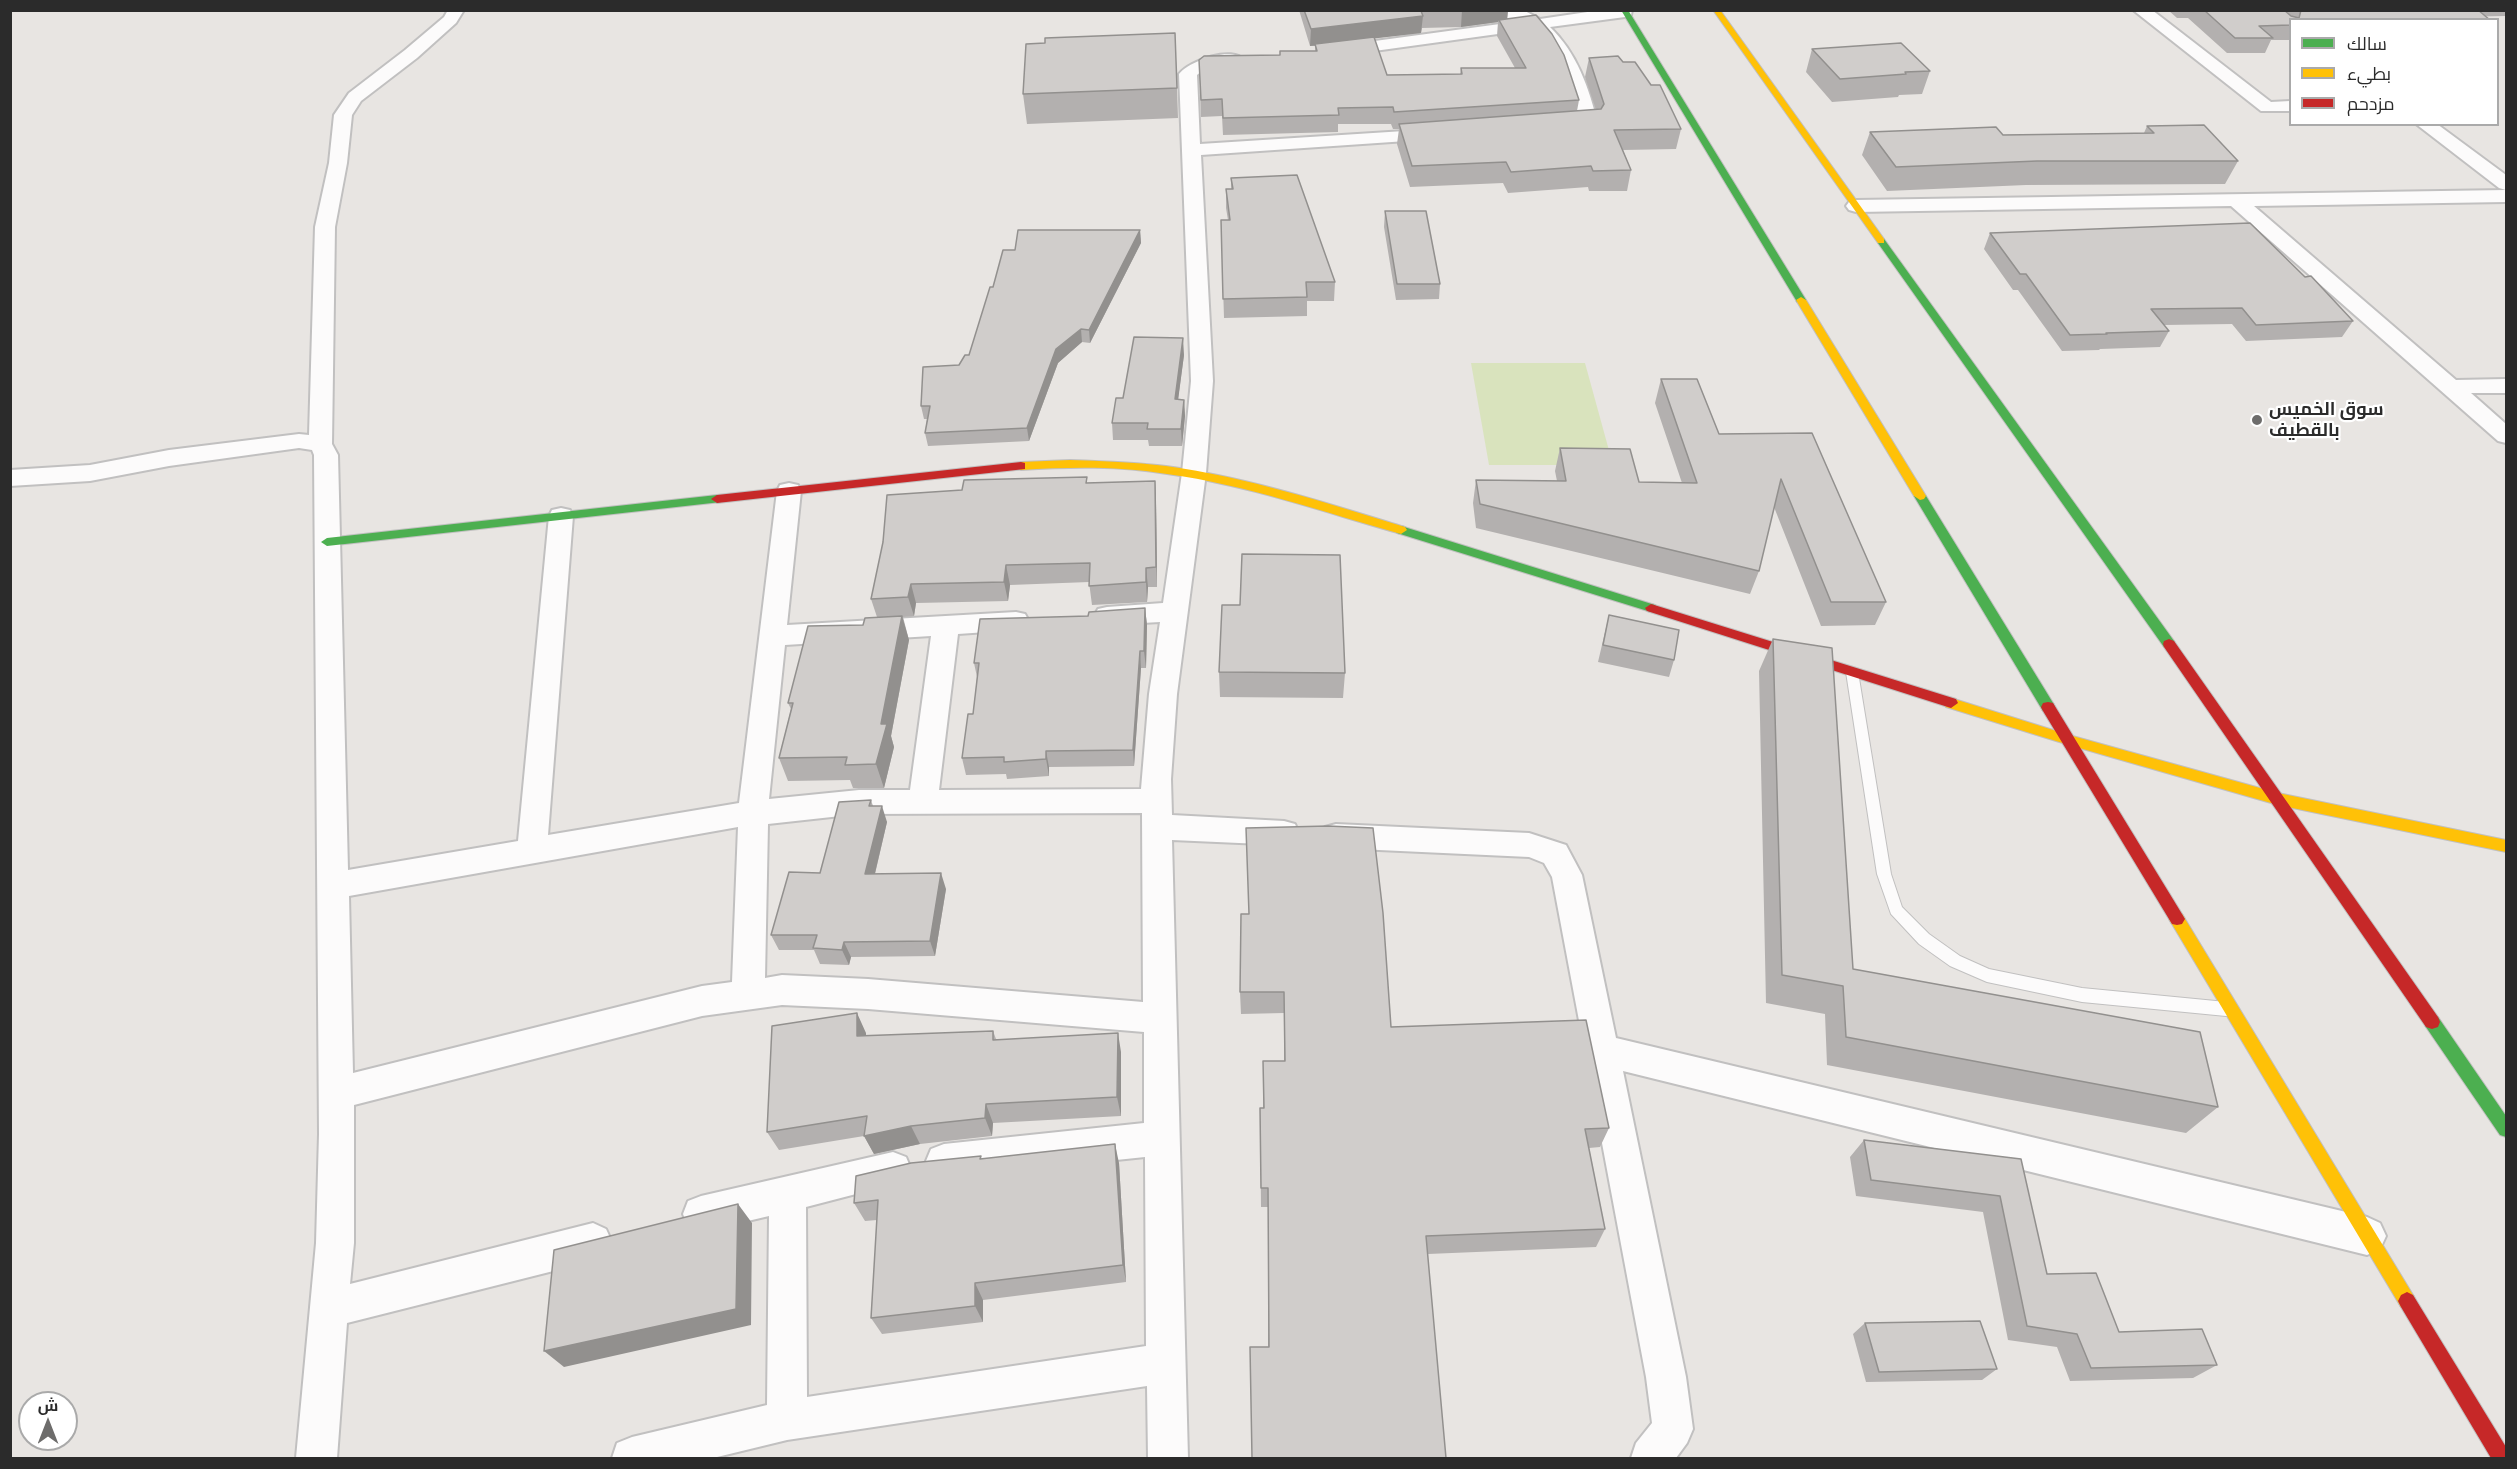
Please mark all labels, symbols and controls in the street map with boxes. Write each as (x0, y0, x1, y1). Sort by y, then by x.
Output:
legend (2289, 18, 2499, 126)
text: سالك (2347, 33, 2387, 54)
text: بطيء (2347, 63, 2391, 84)
text: مزدحم (2347, 93, 2395, 114)
place label: سوق الخميس بالقطيف (2269, 399, 2384, 442)
marker: سوق الخميس بالقطيف (2250, 413, 2264, 427)
north arrow (18, 1391, 78, 1451)
text: ش (38, 1395, 58, 1415)

